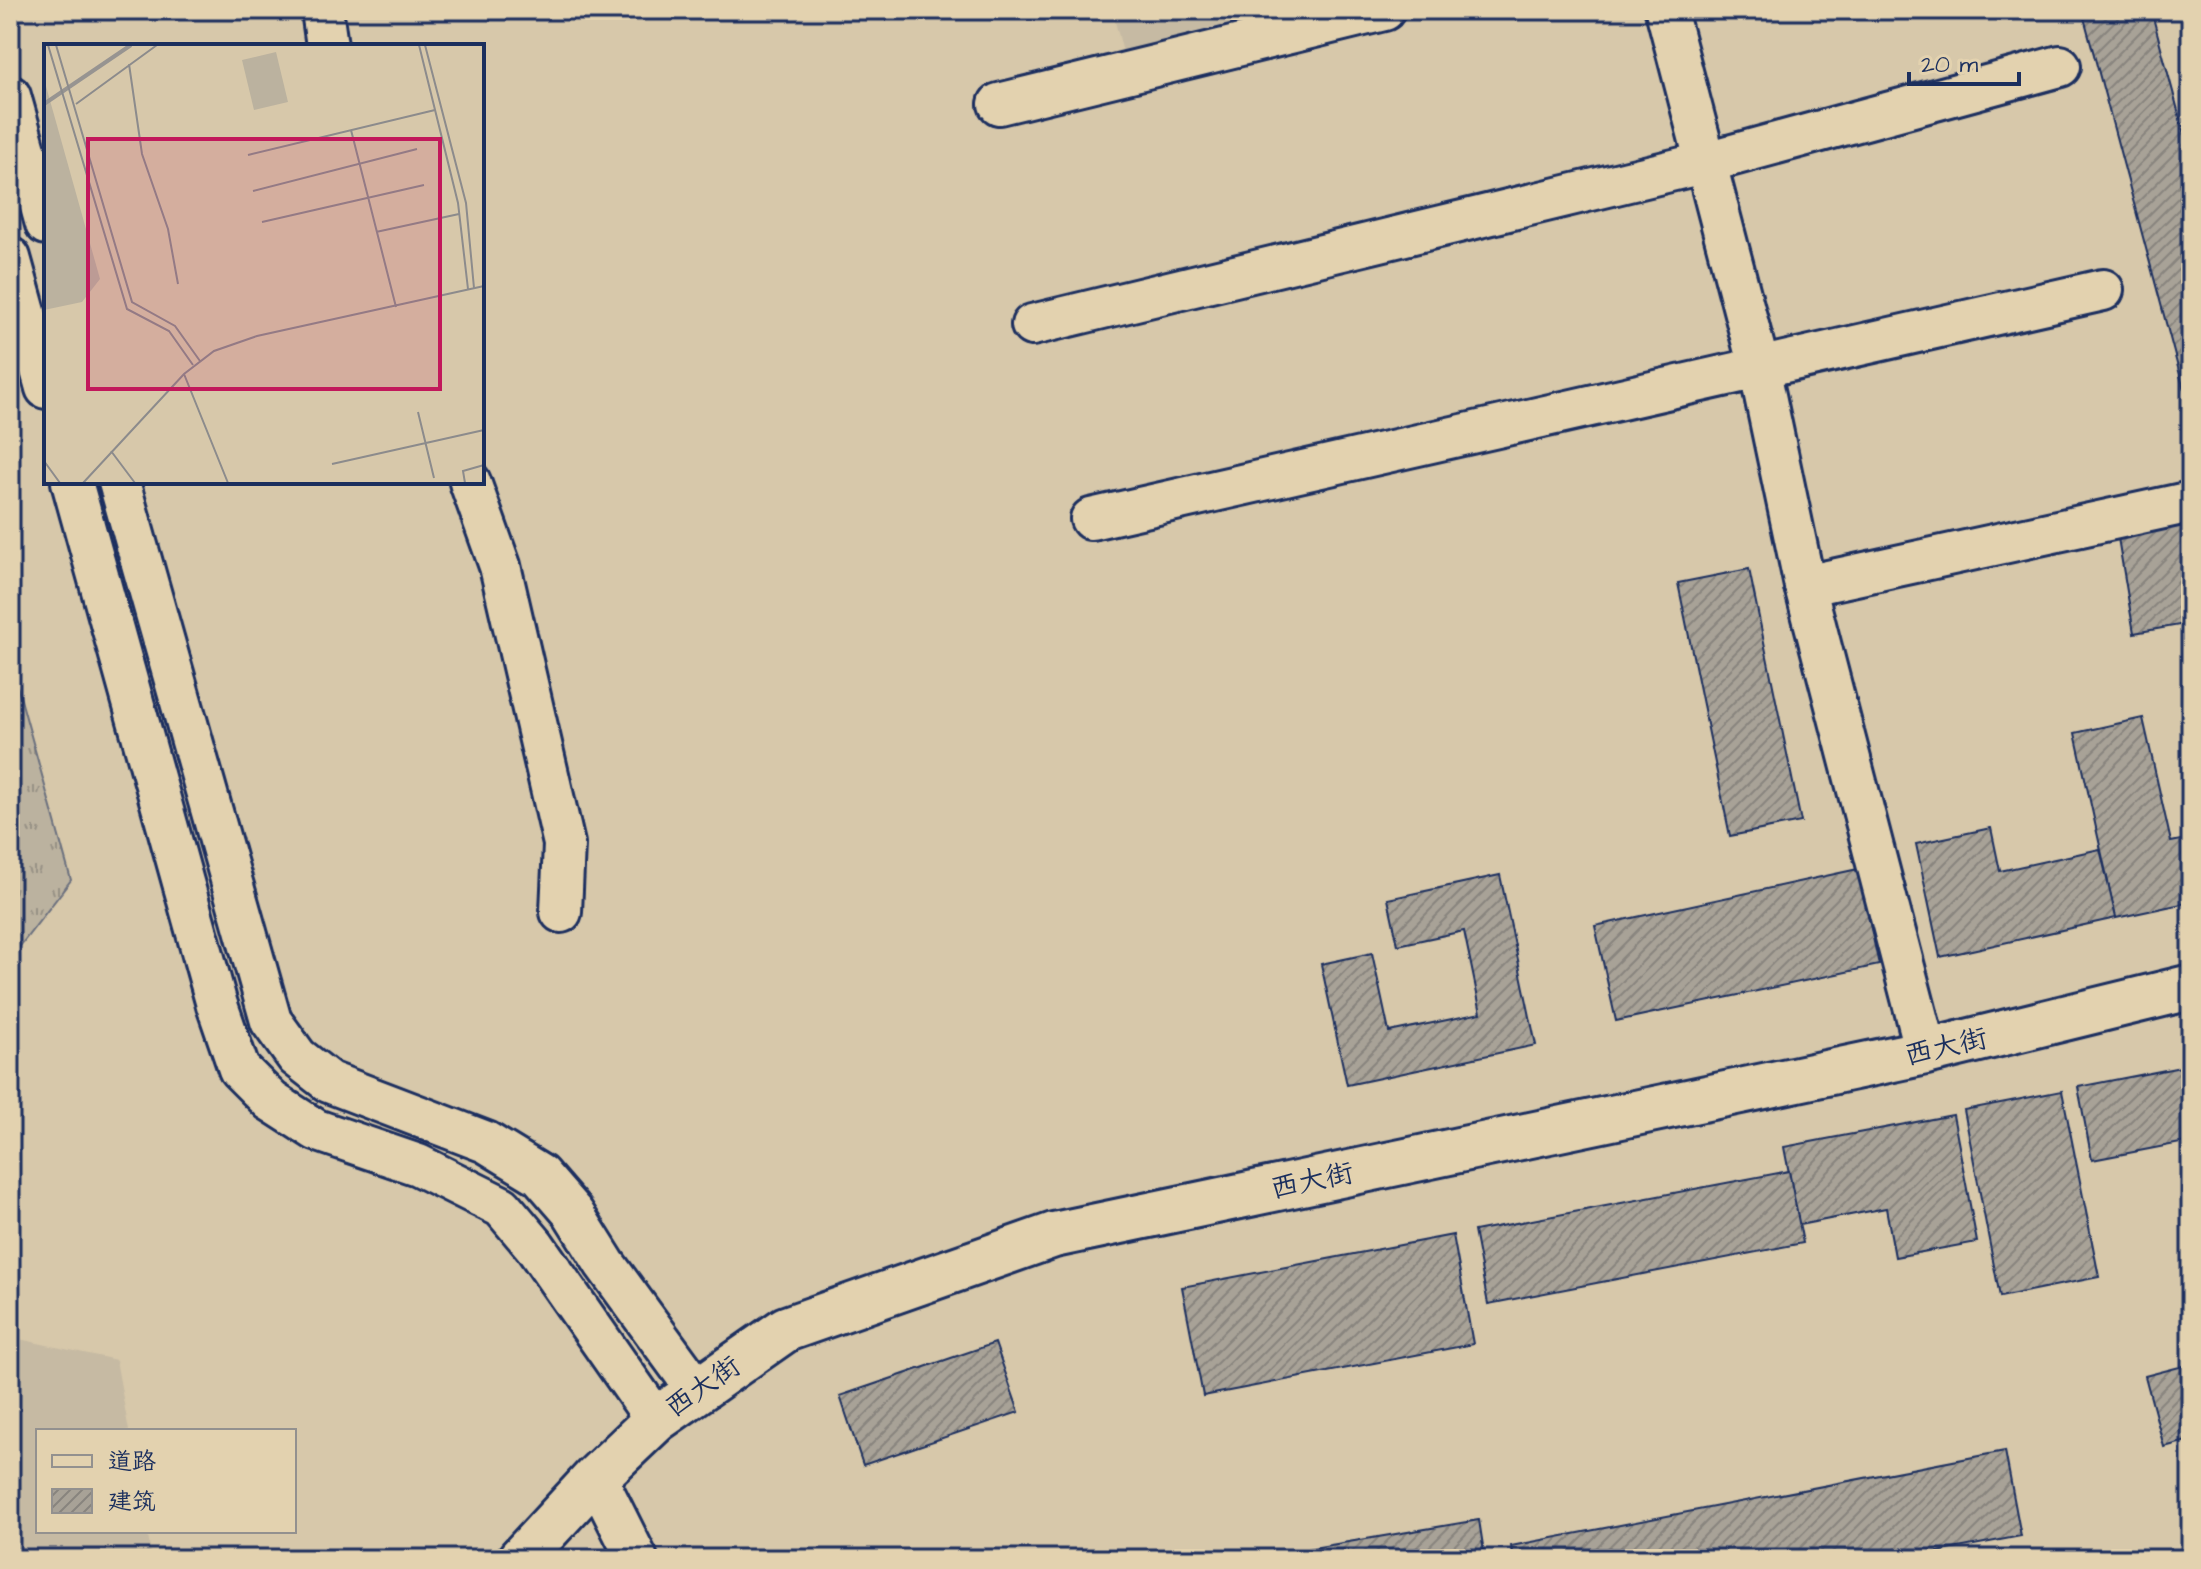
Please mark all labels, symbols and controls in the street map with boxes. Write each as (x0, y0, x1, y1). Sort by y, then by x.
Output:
scale bar (1909, 36, 2019, 86)
inset map (44, 44, 484, 484)
text: 20 m (1921, 48, 1978, 82)
street label: 西大街 (1901, 1019, 1991, 1075)
street label: 西大街 (1267, 1153, 1357, 1209)
street label: 西大街 (657, 1347, 749, 1427)
legend (36, 1429, 296, 1533)
text: 道路 (108, 1445, 156, 1479)
text: 建筑 (108, 1485, 156, 1519)

